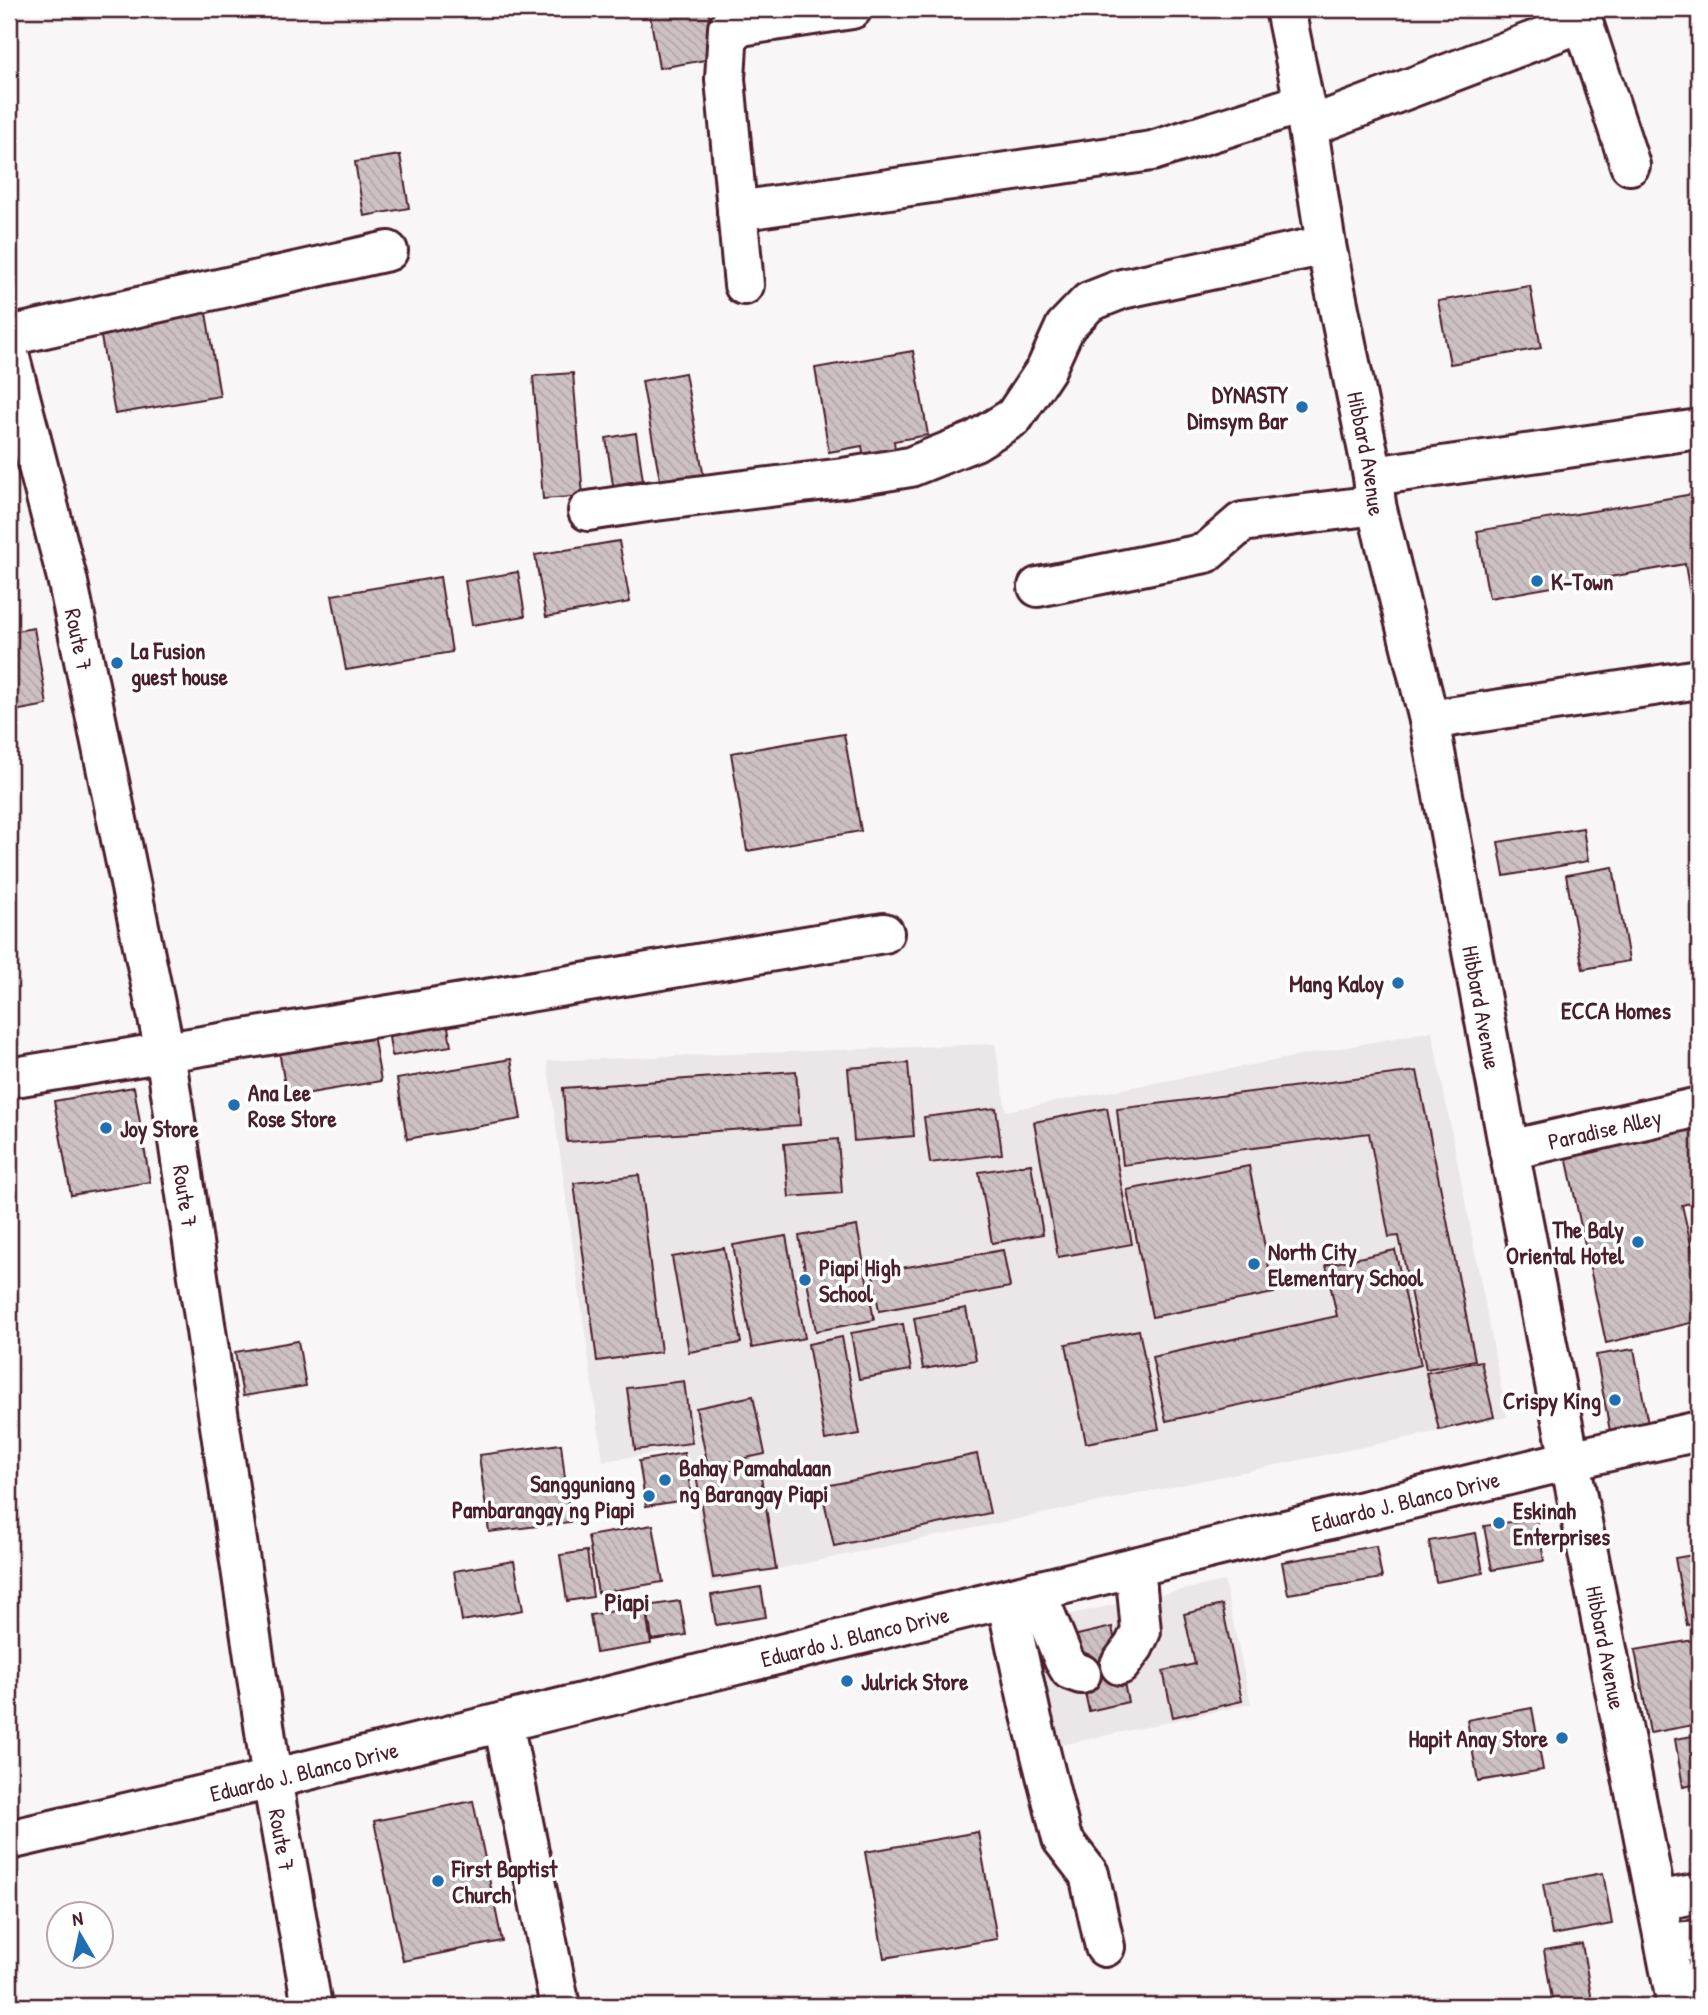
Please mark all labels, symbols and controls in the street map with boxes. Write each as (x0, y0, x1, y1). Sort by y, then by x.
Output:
place label: DYNASTY Dimsym Bar (1187, 379, 1289, 437)
street label: Hibbard Avenue (1341, 389, 1393, 519)
marker: DYNASTY Dimsym Bar (1294, 399, 1310, 415)
place label: K-Town (1551, 566, 1613, 597)
marker: K-Town (1529, 573, 1545, 589)
street label: Route 7 (58, 605, 101, 673)
place label: La Fusion guest house (131, 635, 229, 693)
marker: La Fusion guest house (109, 655, 125, 671)
street label: Hibbard Avenue (1456, 943, 1509, 1072)
place label: Mang Kaloy (1289, 968, 1384, 1000)
marker: Mang Kaloy (1390, 975, 1406, 991)
district label: ECCA Homes (1561, 994, 1671, 1026)
place label: Ana Lee Rose Store (248, 1077, 338, 1134)
marker: Ana Lee Rose Store (226, 1097, 242, 1113)
street label: Paradise Alley (1545, 1100, 1665, 1156)
place label: Joy Store (120, 1113, 199, 1145)
marker: Joy Store (98, 1120, 114, 1136)
street label: Route 7 (166, 1163, 206, 1229)
place label: The Baly Oriental Hotel (1506, 1214, 1625, 1271)
marker: The Baly Oriental Hotel (1630, 1234, 1646, 1250)
place label: North City Elementary School (1268, 1236, 1424, 1294)
place label: Piapi High School (819, 1252, 901, 1309)
marker: North City Elementary School (1246, 1256, 1262, 1272)
marker: Piapi High School (797, 1272, 813, 1288)
place label: Crispy King (1503, 1385, 1601, 1417)
marker: Crispy King (1607, 1392, 1623, 1408)
place label: Bahay Pamahalaan ng Barangay Piapi (679, 1452, 831, 1510)
street label: Eduardo J. Blanco Drive (1308, 1462, 1503, 1539)
place label: Sangguniang Pambarangay ng Piapi (452, 1468, 635, 1526)
marker: Bahay Pamahalaan ng Barangay Piapi (657, 1472, 673, 1488)
marker: Sangguniang Pambarangay ng Piapi (641, 1488, 657, 1504)
place label: Eskinah Enterprises (1513, 1495, 1610, 1553)
marker: Eskinah Enterprises (1491, 1515, 1507, 1531)
street label: Hibbard Avenue (1579, 1583, 1634, 1712)
district label: Piapi (604, 1584, 650, 1620)
street label: Eduardo J. Blanco Drive (757, 1598, 952, 1674)
place label: Julrick Store (861, 1666, 969, 1697)
marker: Julrick Store (839, 1673, 855, 1689)
place label: Hapit Anay Store (1409, 1723, 1549, 1755)
marker: Hapit Anay Store (1554, 1730, 1570, 1746)
street label: Eduardo J. Blanco Drive (207, 1733, 401, 1808)
street label: Route 7 (262, 1806, 303, 1873)
place label: First Baptist Church (451, 1853, 558, 1910)
marker: First Baptist Church (430, 1873, 446, 1889)
north arrow (46, 1899, 116, 1969)
text: N (70, 1905, 84, 1932)

